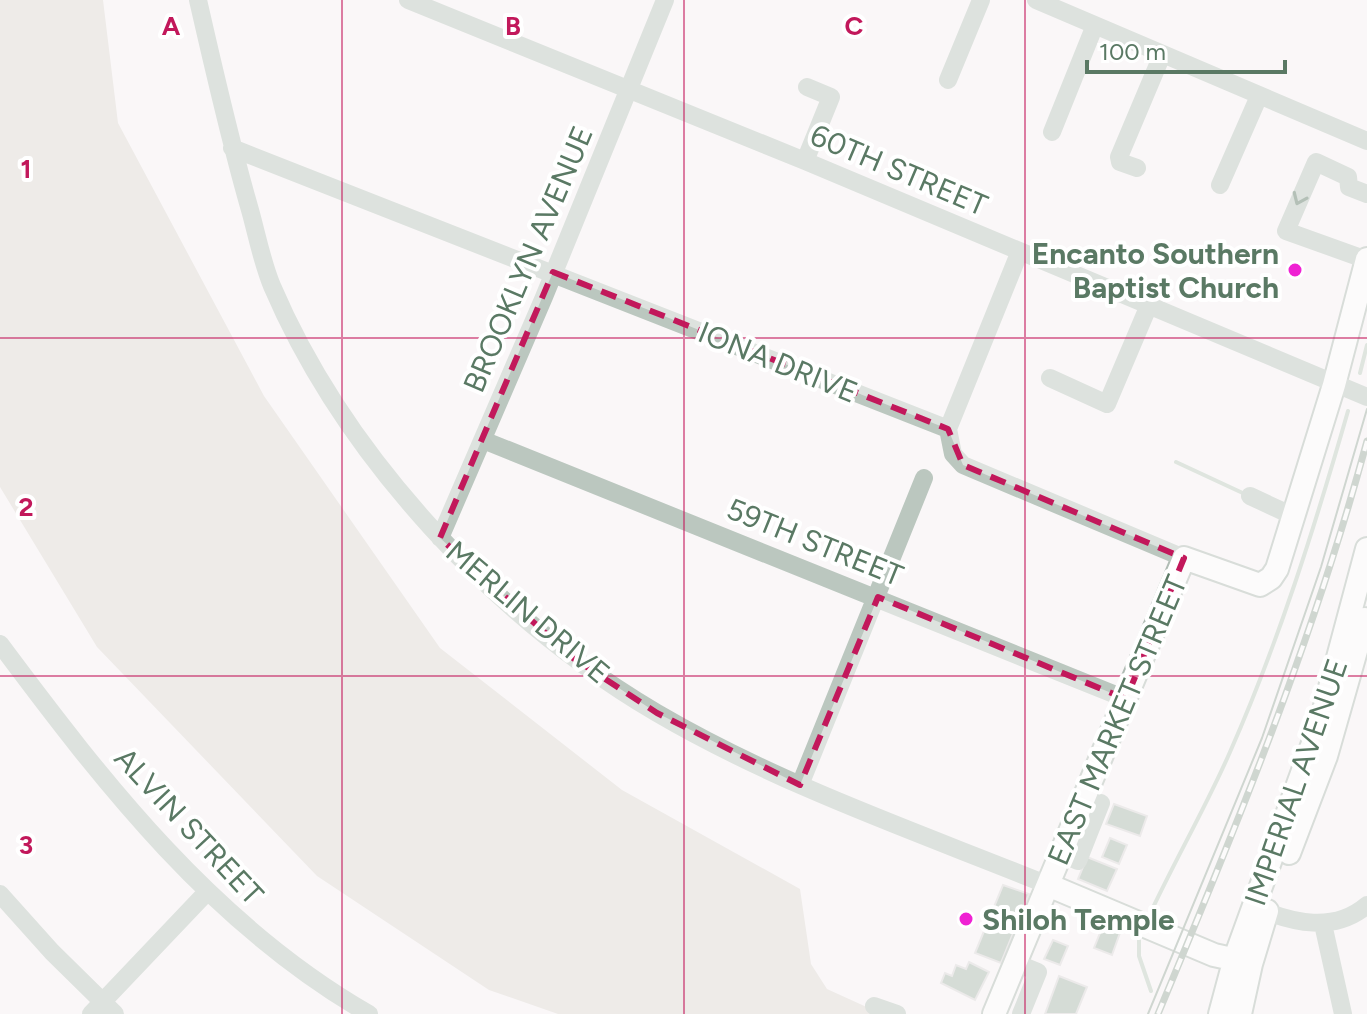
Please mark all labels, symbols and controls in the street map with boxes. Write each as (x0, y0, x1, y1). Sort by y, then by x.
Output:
text: A (162, 10, 181, 42)
text: B (505, 10, 521, 42)
text: C (845, 10, 864, 42)
scale bar (1087, 24, 1285, 74)
text: 100 m (1099, 37, 1166, 66)
street label: 60TH STREET (805, 116, 993, 224)
street label: BROOKLYN AVENUE (455, 120, 601, 398)
text: 1 (21, 153, 31, 185)
one-way arrow (1293, 191, 1309, 205)
place label: Encanto Southern Baptist Church (1032, 235, 1279, 306)
marker: Encanto Southern Baptist Church (1286, 261, 1304, 279)
street label: IONA DRIVE (693, 313, 863, 411)
street label: 59TH STREET (722, 490, 909, 594)
text: 2 (18, 491, 34, 523)
street label: MERLIN DRIVE (439, 533, 617, 691)
street label: EAST MARKET STREET (1039, 569, 1195, 870)
street label: IMPERIAL AVENUE (1236, 654, 1356, 910)
street label: ALVIN STREET (107, 740, 271, 913)
text: 3 (19, 829, 33, 861)
place label: Shiloh Temple (982, 901, 1175, 938)
marker: Shiloh Temple (957, 910, 975, 928)

